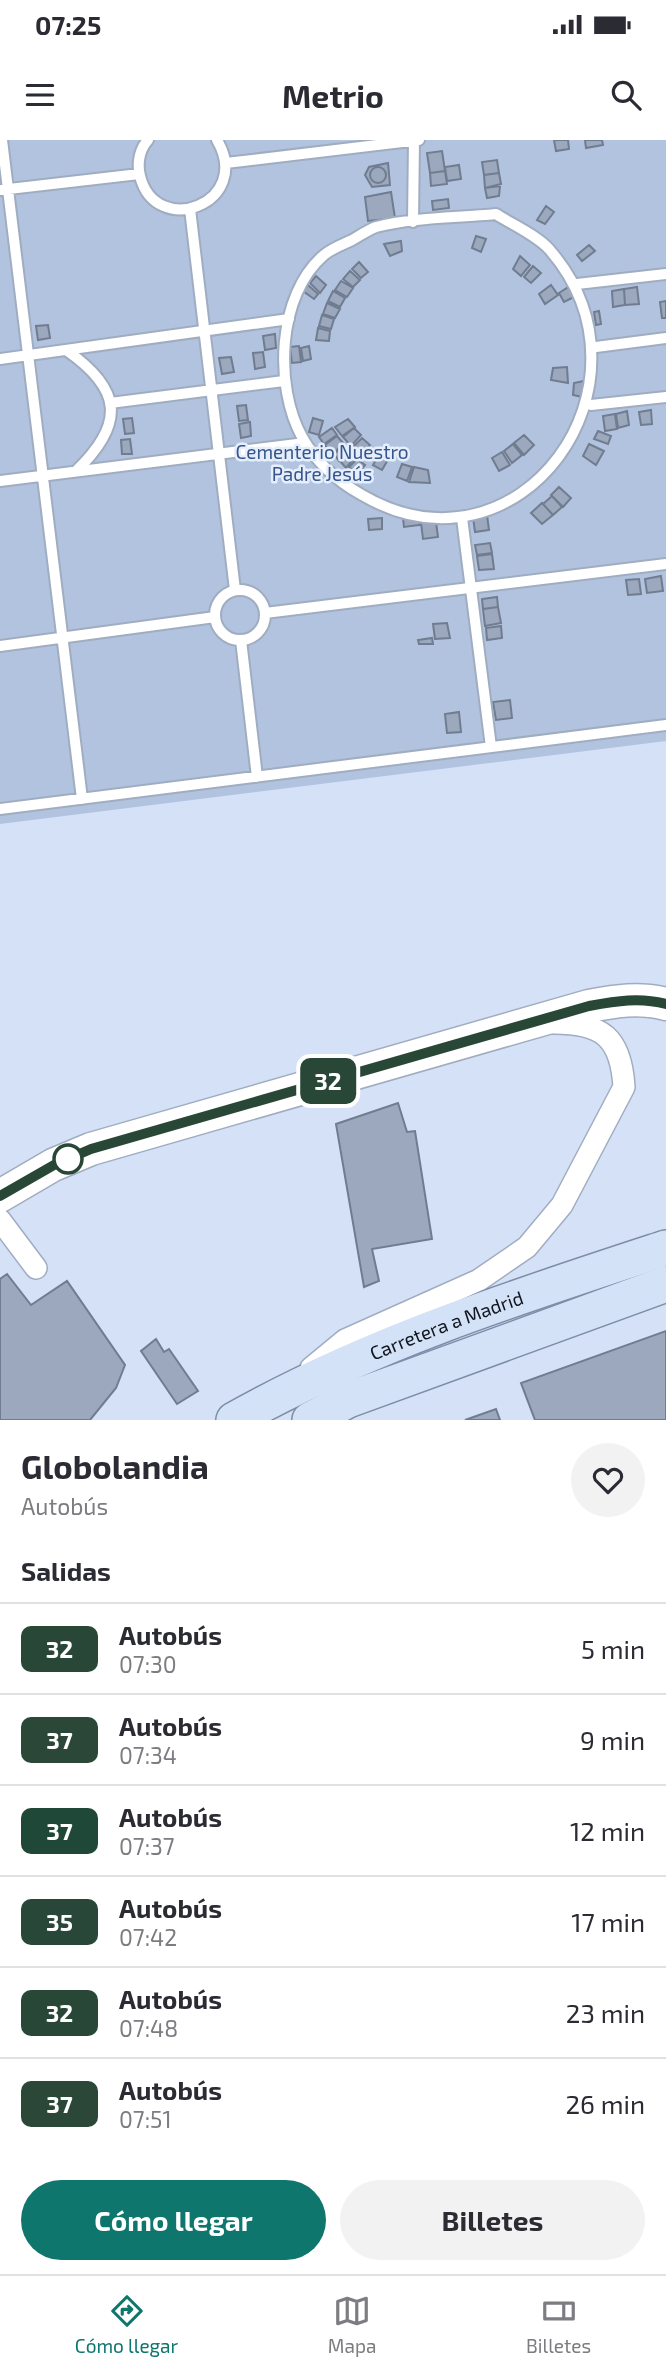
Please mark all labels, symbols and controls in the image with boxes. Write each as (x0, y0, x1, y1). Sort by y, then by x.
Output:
text: 07:25 (35, 9, 101, 40)
icon: menu (21, 76, 59, 114)
text: Metrio (282, 76, 384, 114)
icon: search (607, 76, 645, 114)
park label: Cementerio Nuestro Padre Jesús (235, 440, 409, 485)
line badge: 32 (296, 1058, 360, 1104)
text: 32 (314, 1066, 342, 1095)
unlabelled marker (53, 1144, 83, 1174)
street label: Carretera a Madrid (366, 1285, 526, 1364)
button: heart (571, 1443, 645, 1517)
text: Globolandia (21, 1446, 209, 1486)
text: Autobús (21, 1492, 108, 1520)
text: Salidas (21, 1555, 111, 1586)
text: Autobús (119, 1619, 222, 1650)
text: 5 min (581, 1633, 645, 1664)
text: 32 (46, 1634, 73, 1663)
text: 07:30 (119, 1650, 177, 1678)
text: Autobús (119, 1710, 222, 1741)
text: 9 min (580, 1724, 645, 1755)
text: 37 (46, 1725, 73, 1754)
text: 07:34 (119, 1741, 177, 1769)
text: Autobús (119, 1801, 222, 1832)
text: 12 min (570, 1815, 645, 1846)
text: 37 (46, 1816, 73, 1845)
text: 07:37 (119, 1832, 175, 1860)
text: Autobús (119, 1892, 222, 1923)
text: 17 min (571, 1906, 645, 1937)
text: 35 (46, 1907, 73, 1936)
text: 07:42 (119, 1923, 177, 1951)
text: Autobús (119, 1983, 222, 2014)
text: 23 min (566, 1997, 645, 2028)
text: 32 (46, 1998, 73, 2027)
text: 07:48 (119, 2014, 178, 2042)
text: Autobús (119, 2074, 222, 2105)
text: 26 min (565, 2088, 645, 2119)
text: 37 (46, 2089, 73, 2118)
text: 07:51 (119, 2105, 172, 2133)
button: Cómo llegar (21, 2180, 326, 2260)
button: Billetes (340, 2180, 645, 2260)
tab: Cómo llegar (75, 2292, 178, 2357)
tab: Mapa (328, 2292, 376, 2357)
tab: Billetes (526, 2292, 591, 2357)

